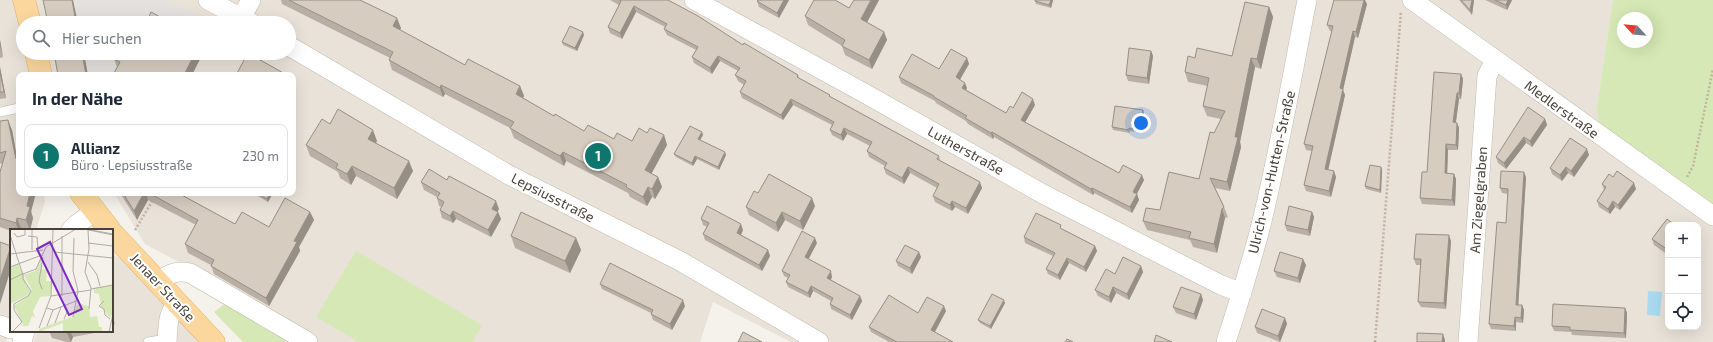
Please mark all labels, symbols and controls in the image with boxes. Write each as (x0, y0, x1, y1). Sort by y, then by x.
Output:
north arrow (1617, 12, 1653, 48)
search box (16, 16, 296, 60)
icon: search (30, 27, 52, 49)
text: Hier suchen (62, 29, 142, 47)
street label: Medlerstraße (1521, 76, 1603, 142)
text: In der Nähe (32, 88, 123, 108)
street label: Ulrich-von-Hutten-Straße (1244, 89, 1298, 255)
your location (1131, 113, 1151, 133)
street label: Lutherstraße (925, 122, 1007, 178)
text: Allianz (71, 139, 120, 157)
pin: 1 (585, 141, 611, 171)
street label: Am Ziegelgraben (1466, 146, 1490, 254)
text: 1 (43, 148, 49, 164)
text: 230 m (242, 148, 279, 164)
text: Büro · Lepsiusstraße (71, 157, 192, 173)
street label: Lepsiusstraße (509, 169, 597, 225)
map controls (1665, 222, 1701, 330)
button: + (1665, 222, 1701, 258)
inset map (10, 229, 113, 332)
street label: Jenaer Straße (127, 249, 199, 325)
button: − (1665, 258, 1701, 294)
button: locate (1665, 294, 1701, 330)

